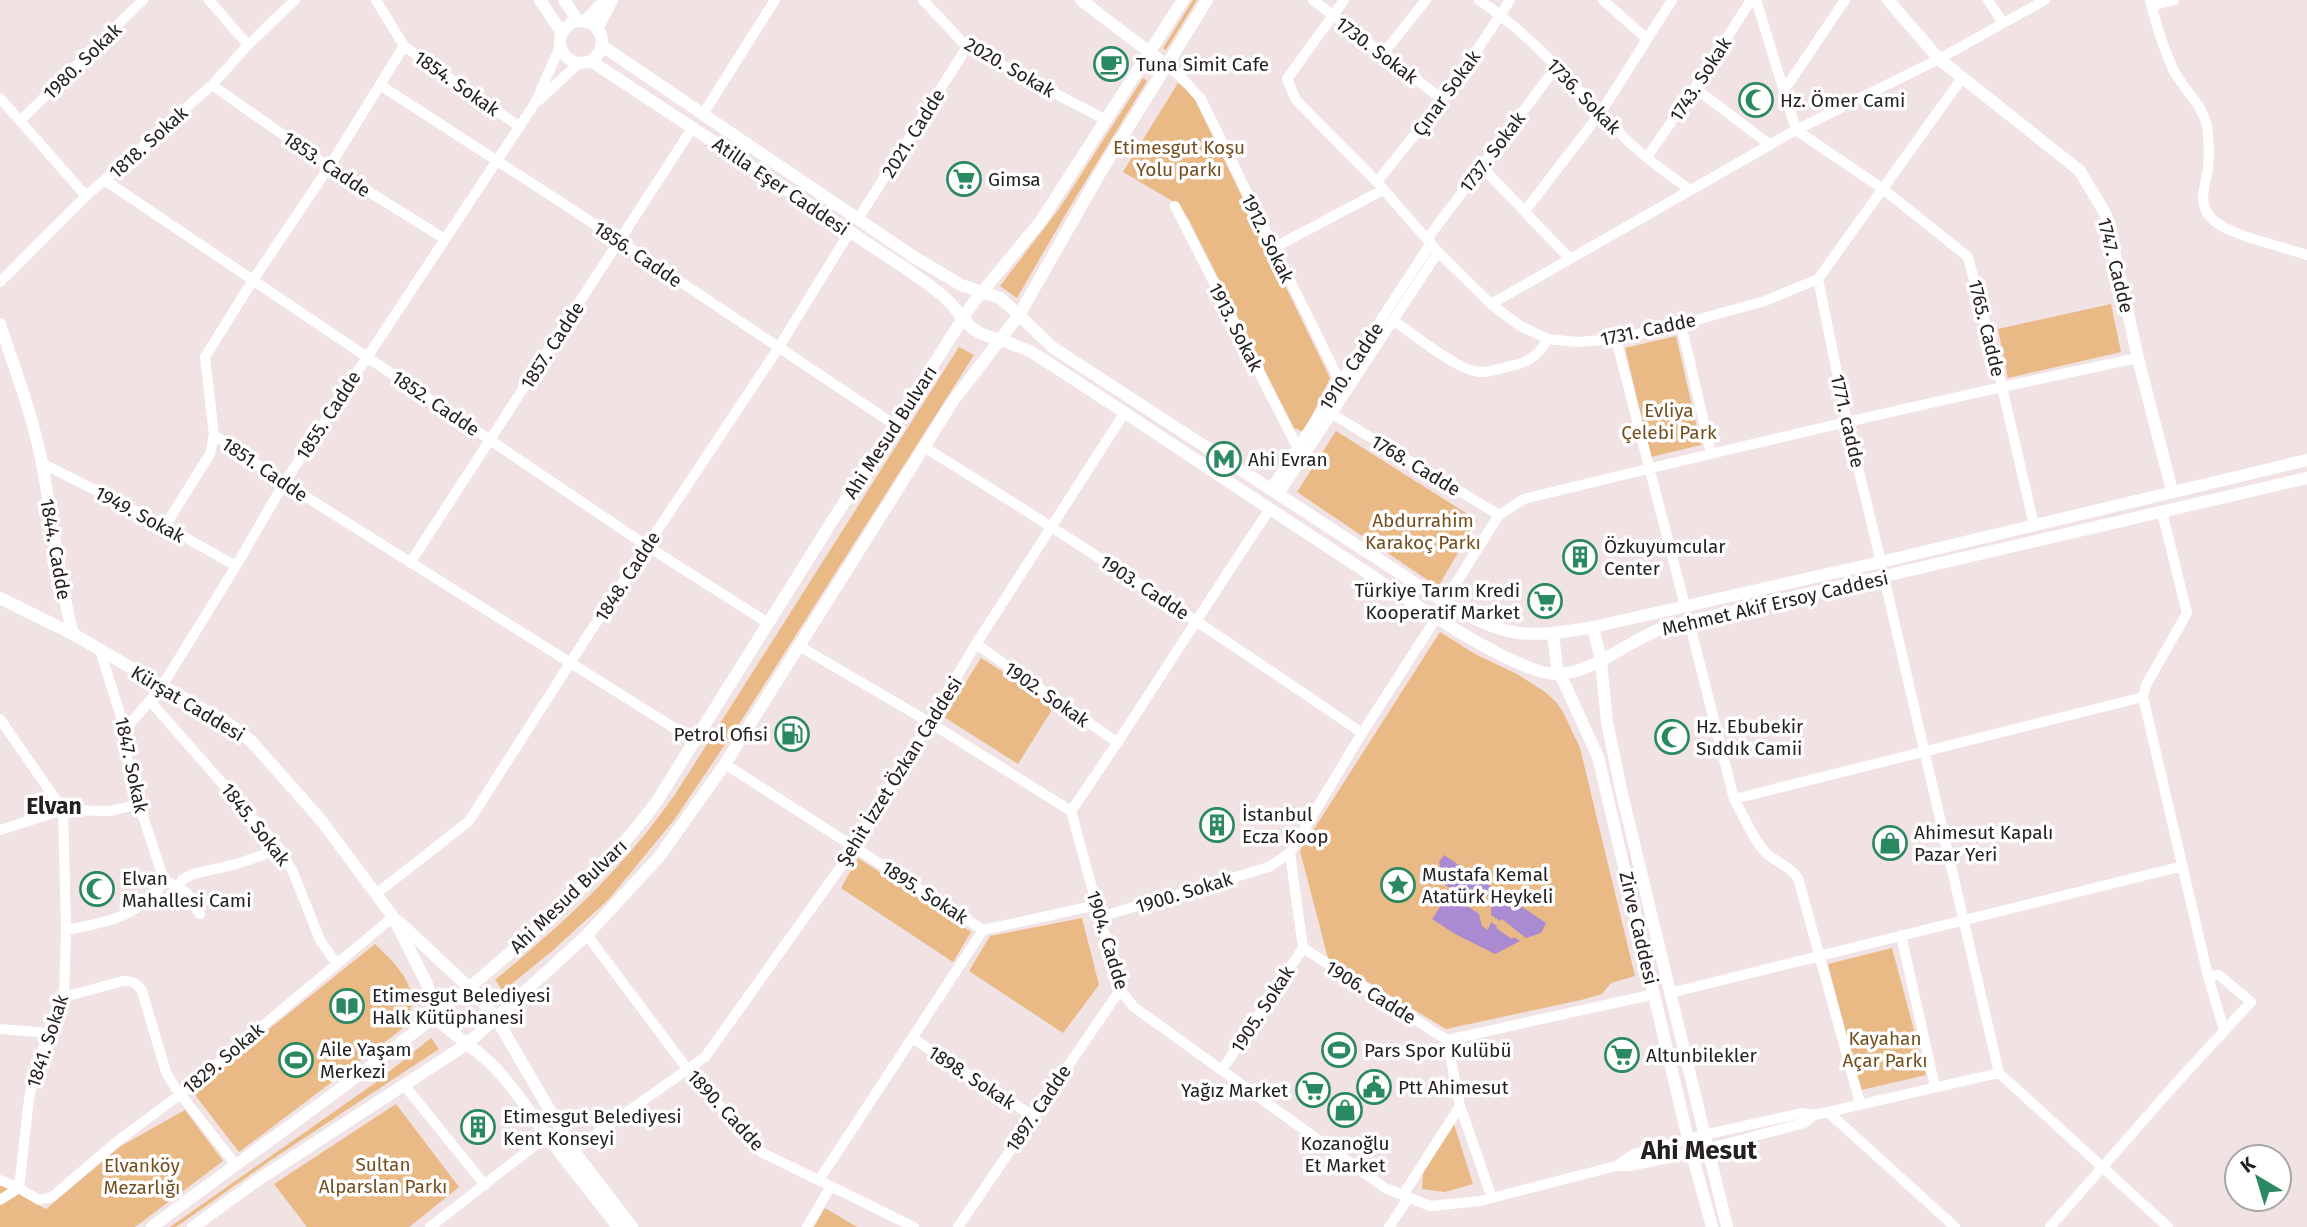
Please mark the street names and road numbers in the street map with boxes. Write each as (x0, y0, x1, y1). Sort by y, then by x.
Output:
street label: 1730. Sokak (1331, 12, 1423, 89)
street label: 1980. Sokak (38, 18, 126, 104)
street label: 2020. Sokak (961, 32, 1059, 103)
street label: 1743. Sokak (1665, 33, 1736, 126)
street label: 1854. Sokak (410, 46, 504, 121)
street label: Çınar Sokak (1408, 46, 1485, 141)
street label: 1736. Sokak (1542, 54, 1626, 139)
street label: 2021. Cadde (877, 85, 950, 182)
street label: 1818. Sokak (104, 101, 192, 184)
street label: 1737. Sokak (1455, 107, 1530, 197)
street label: 1853. Cadde (278, 127, 375, 202)
street label: Atilla Eşer Caddesi (708, 132, 853, 240)
street label: 1912. Sokak (1236, 190, 1299, 287)
street label: 1747. Cadde (2093, 215, 2138, 315)
street label: 1856. Cadde (589, 216, 686, 292)
street label: 1765. Cadde (1963, 277, 2010, 379)
street label: 1913. Sokak (1203, 279, 1268, 375)
street label: 1857. Cadde (516, 297, 589, 393)
street label: 1731. Cadde (1598, 308, 1698, 351)
street label: 1910. Cadde (1315, 318, 1388, 415)
street label: Ahi Mesud Bulvarı (839, 361, 942, 503)
street label: 1852. Cadde (387, 366, 484, 441)
street label: 1855. Cadde (291, 367, 366, 464)
street label: 1771. cadde (1826, 372, 1869, 470)
street label: 1768. Cadde (1367, 430, 1465, 501)
street label: 1851. Cadde (217, 432, 312, 507)
street label: 1949. Sokak (91, 481, 189, 548)
street label: 1844. Cadde (35, 497, 76, 601)
street label: 1848. Cadde (590, 527, 665, 626)
street label: 1903. Cadde (1096, 550, 1194, 625)
street label: Mehmet Akif Ersoy Caddesi (1660, 566, 1891, 641)
street label: 1902. Sokak (1000, 657, 1094, 732)
street label: Kürşat Caddesi (127, 661, 249, 746)
street label: Şehit İzzet Özkan Caddesi (832, 672, 967, 870)
street label: 1847. Sokak (110, 715, 153, 815)
street label: 1845. Sokak (216, 778, 295, 870)
street label: Ahi Mesud Bulvarı (505, 835, 632, 958)
street label: 1895. Sokak (877, 856, 972, 929)
street label: 1900. Sokak (1133, 867, 1236, 918)
street label: Zirve Caddesi (1614, 869, 1663, 987)
street label: 1904. Cadde (1082, 888, 1133, 992)
street label: 1906. Cadde (1321, 956, 1420, 1029)
street label: 1905. Sokak (1226, 961, 1299, 1057)
street label: 1841. Sokak (22, 991, 73, 1091)
street label: 1829. Sokak (178, 1018, 269, 1099)
street label: 1898. Sokak (924, 1041, 1020, 1114)
street label: 1897. Cadde (1001, 1060, 1076, 1156)
street label: 1890. Cadde (682, 1065, 769, 1156)

